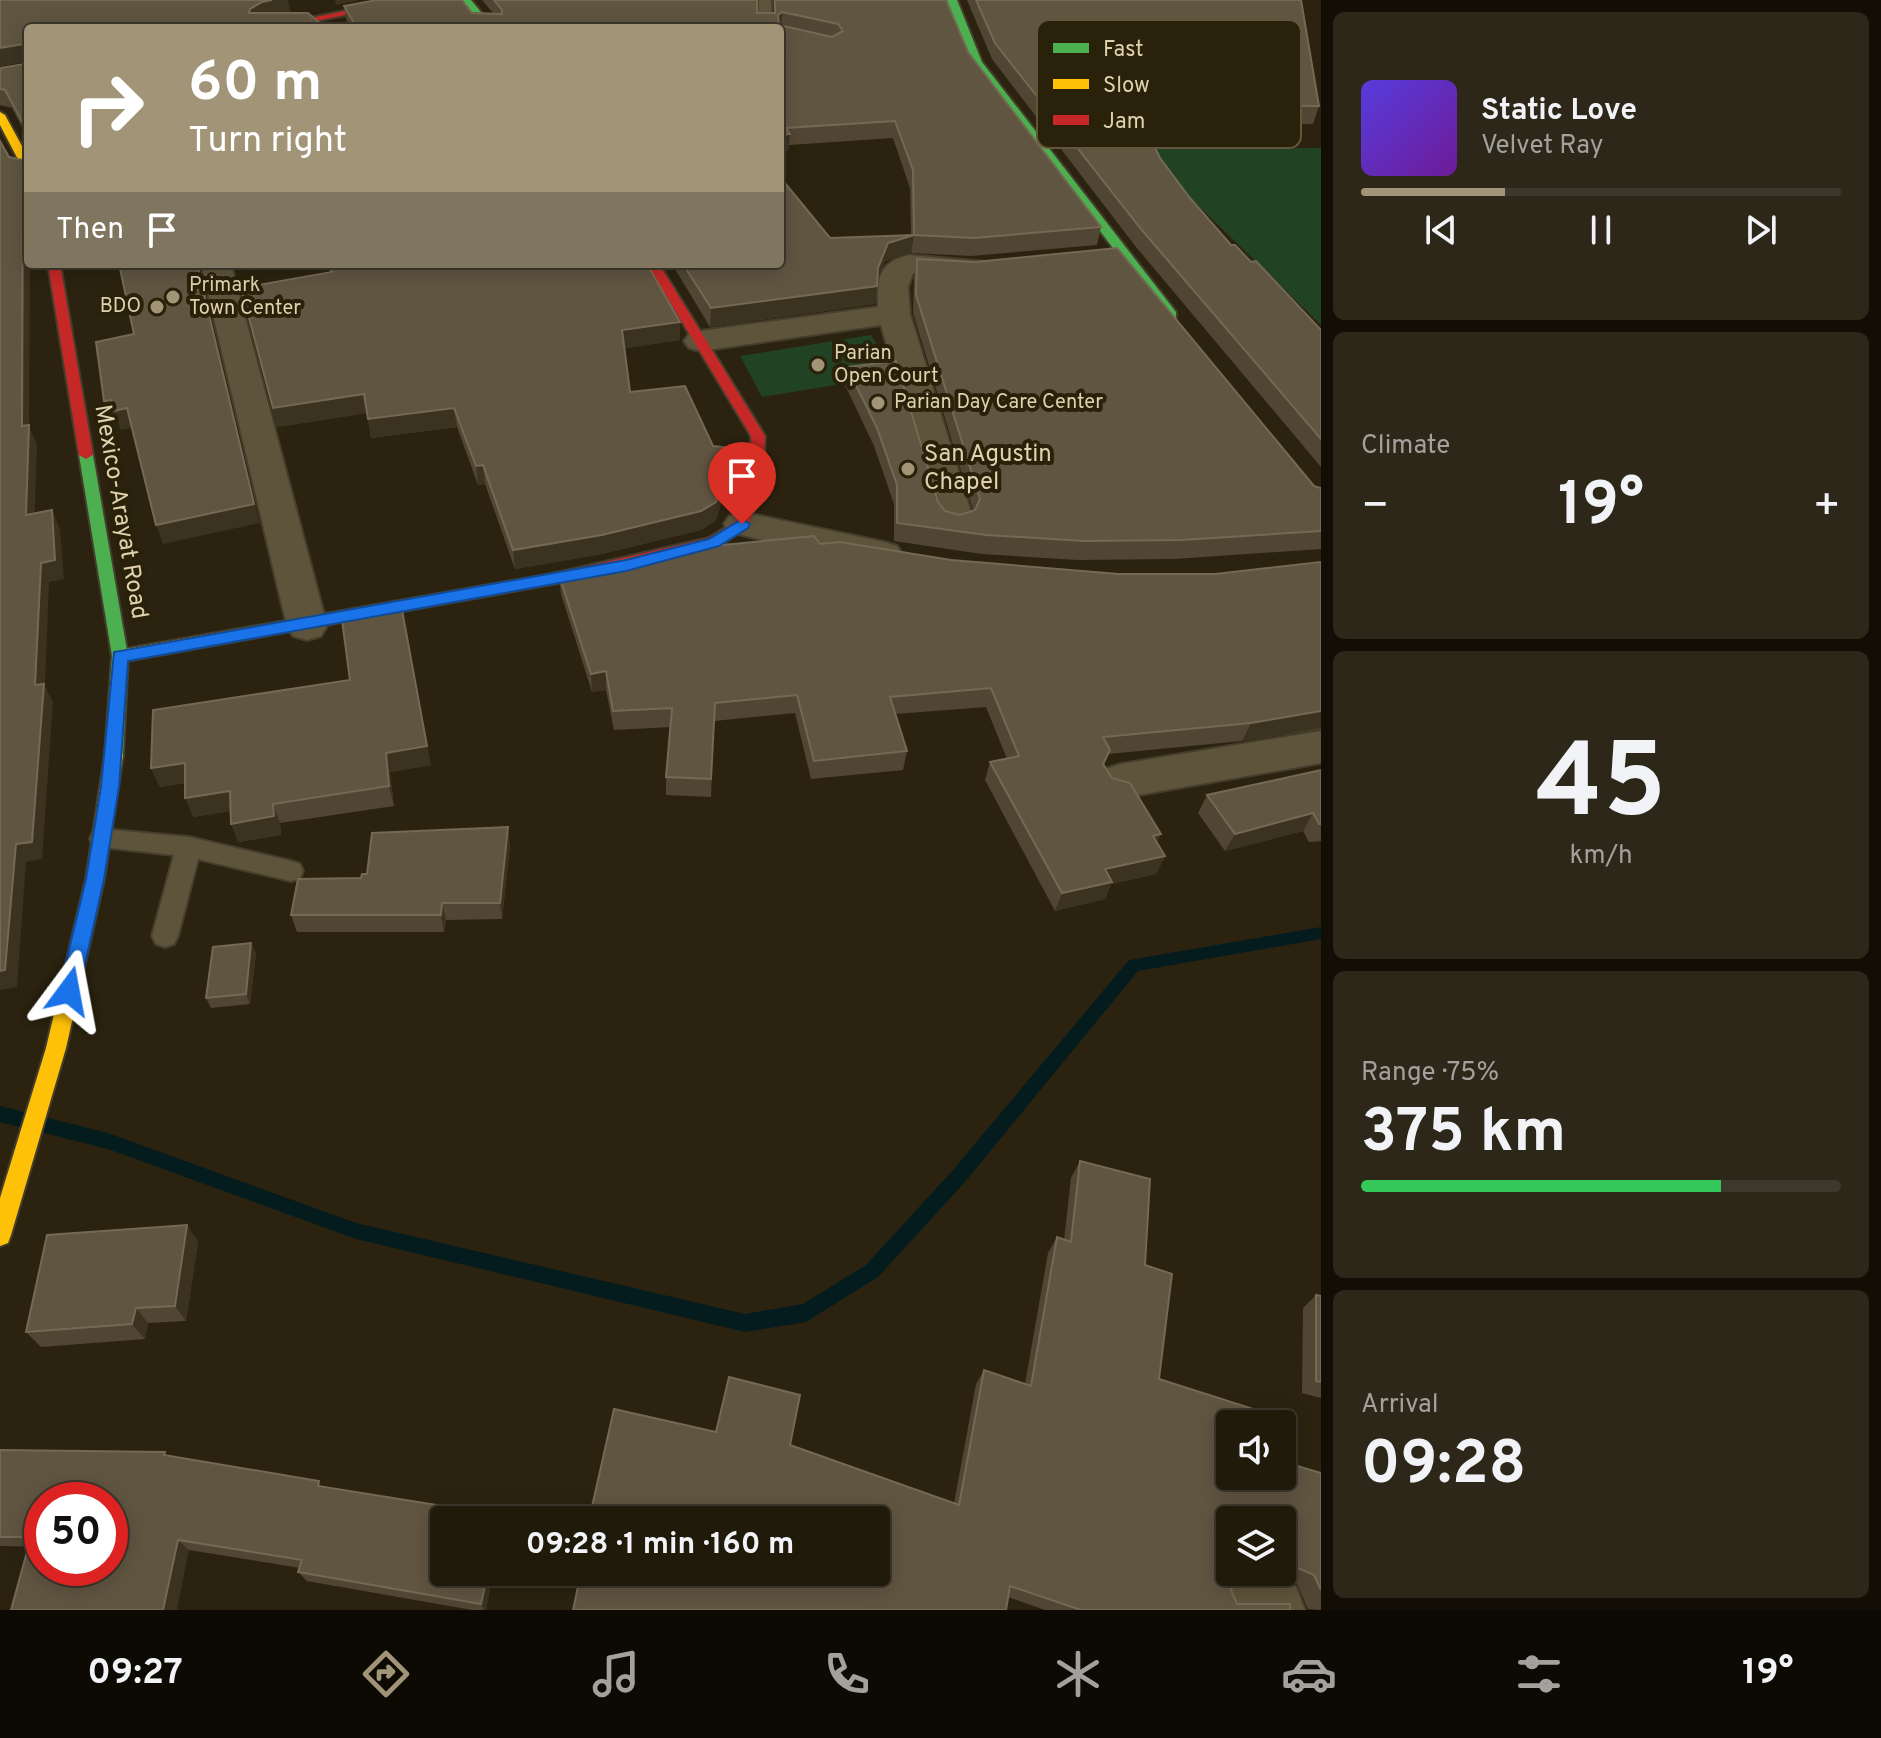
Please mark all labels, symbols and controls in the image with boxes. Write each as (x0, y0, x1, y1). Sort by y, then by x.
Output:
legend (1037, 20, 1301, 148)
text: Fast (1103, 37, 1144, 64)
text: 60 m (188, 50, 322, 120)
icon: right (56, 56, 160, 160)
text: Slow (1103, 73, 1150, 100)
text: Static Love (1481, 93, 1637, 130)
text: Jam (1103, 109, 1146, 136)
text: Turn right (188, 119, 347, 165)
text: Velvet Ray (1481, 130, 1604, 163)
icon: arrive (140, 208, 184, 252)
icon: previous (1419, 208, 1463, 252)
icon: pause (1579, 208, 1623, 252)
icon: next (1739, 208, 1783, 252)
text: Then (56, 212, 124, 249)
place label: Primark Town Center (189, 273, 301, 322)
marker: Primark Town Center (164, 288, 182, 306)
place label: BDO (100, 294, 141, 320)
marker: BDO (148, 298, 166, 316)
place label: Parian Open Court (834, 341, 938, 390)
marker: Parian Open Court (809, 356, 827, 374)
place label: Parian Day Care Center (894, 390, 1103, 416)
marker: Parian Day Care Center (869, 394, 887, 412)
street label: Mexico-Arayat Road (86, 402, 154, 622)
text: Climate (1361, 430, 1450, 463)
place label: San Agustin Chapel (924, 440, 1052, 498)
pin (708, 442, 776, 524)
icon: arrive (720, 454, 764, 498)
marker: San Agustin Chapel (899, 460, 917, 478)
text: 19° (1558, 470, 1644, 546)
text: − (1361, 480, 1389, 536)
text: + (1813, 480, 1841, 536)
text: 45 (1536, 722, 1666, 854)
text: km/h (1569, 840, 1633, 873)
position arrow (27, 949, 111, 1033)
text: Range · 75% (1361, 1057, 1499, 1090)
text: 375 km (1361, 1097, 1566, 1173)
text: Arrival (1361, 1389, 1439, 1422)
map controls (1216, 1410, 1296, 1586)
button: sound (1216, 1410, 1296, 1490)
text: 09:28 (1361, 1429, 1526, 1505)
speed limit sign: 50 (24, 1482, 128, 1586)
button: layers (1216, 1506, 1296, 1586)
text: 09:28 · 1 min · 160 m (526, 1527, 794, 1564)
icon: directions (358, 1646, 414, 1702)
icon: music (588, 1646, 644, 1702)
icon: phone (819, 1646, 875, 1702)
icon: climate (1050, 1646, 1106, 1702)
icon: car (1281, 1646, 1337, 1702)
icon: filters (1511, 1646, 1567, 1702)
text: 09:27 (87, 1651, 183, 1697)
text: 19° (1742, 1651, 1794, 1697)

